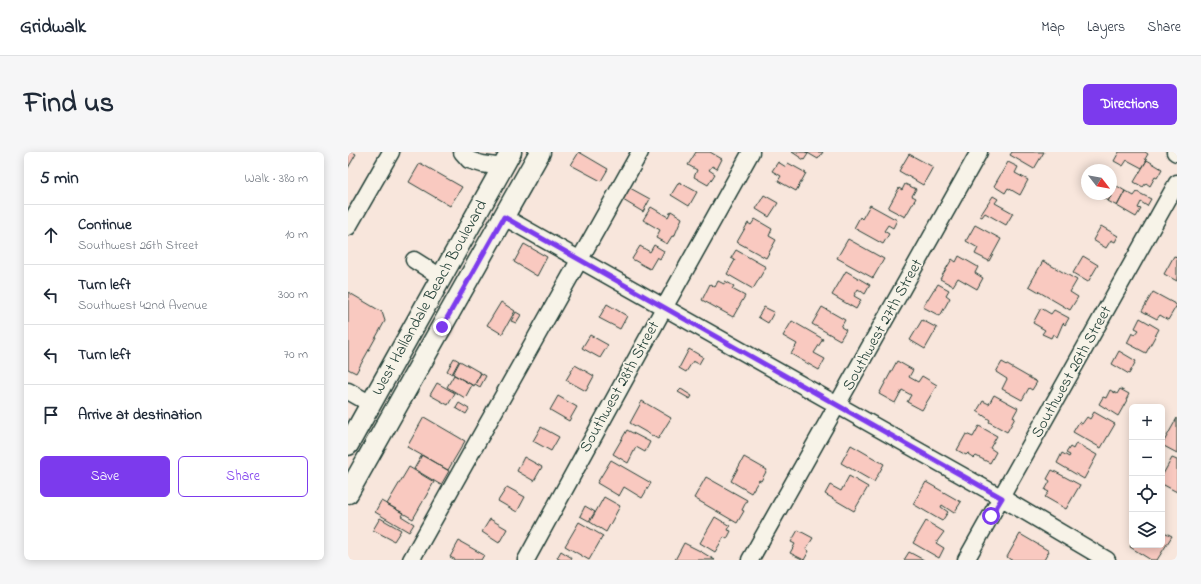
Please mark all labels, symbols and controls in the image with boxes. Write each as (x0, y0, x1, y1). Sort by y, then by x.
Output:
text: Gridwalk (20, 14, 86, 41)
text: Map (1041, 17, 1065, 38)
text: Layers (1087, 17, 1125, 38)
text: Share (1147, 17, 1181, 38)
text: Find us (24, 84, 114, 125)
button: Directions (1083, 84, 1177, 125)
north arrow (1081, 164, 1117, 200)
text: 5 min (40, 166, 79, 191)
text: Walk · 380 m (245, 169, 308, 188)
street label: West Hallandale Beach Boulevard (366, 196, 494, 400)
text: Continue (78, 214, 132, 236)
icon: ahead (40, 224, 62, 246)
text: 10 m (285, 225, 308, 244)
text: Southwest 26th Street (78, 236, 198, 255)
street label: Southwest 27th Street (837, 254, 930, 395)
text: Turn left (78, 274, 131, 296)
icon: left (40, 284, 62, 306)
text: 300 m (278, 285, 308, 304)
text: Southwest 42nd Avenue (78, 296, 207, 315)
street label: Southwest 26th Street (1026, 301, 1119, 443)
street label: Southwest 28th Street (574, 316, 666, 457)
route end (433, 318, 451, 336)
icon: left (40, 344, 62, 366)
text: Turn left (78, 344, 131, 366)
text: 70 m (284, 345, 308, 364)
icon: arrive (40, 404, 62, 426)
text: Arrive at destination (78, 404, 202, 426)
map controls (1129, 404, 1165, 548)
button: + (1129, 404, 1165, 440)
button: − (1129, 440, 1165, 476)
button: Save (40, 456, 170, 497)
button: Share (178, 456, 308, 497)
button: locate (1129, 476, 1165, 512)
route start (982, 507, 1000, 525)
button: layers (1129, 512, 1165, 548)

